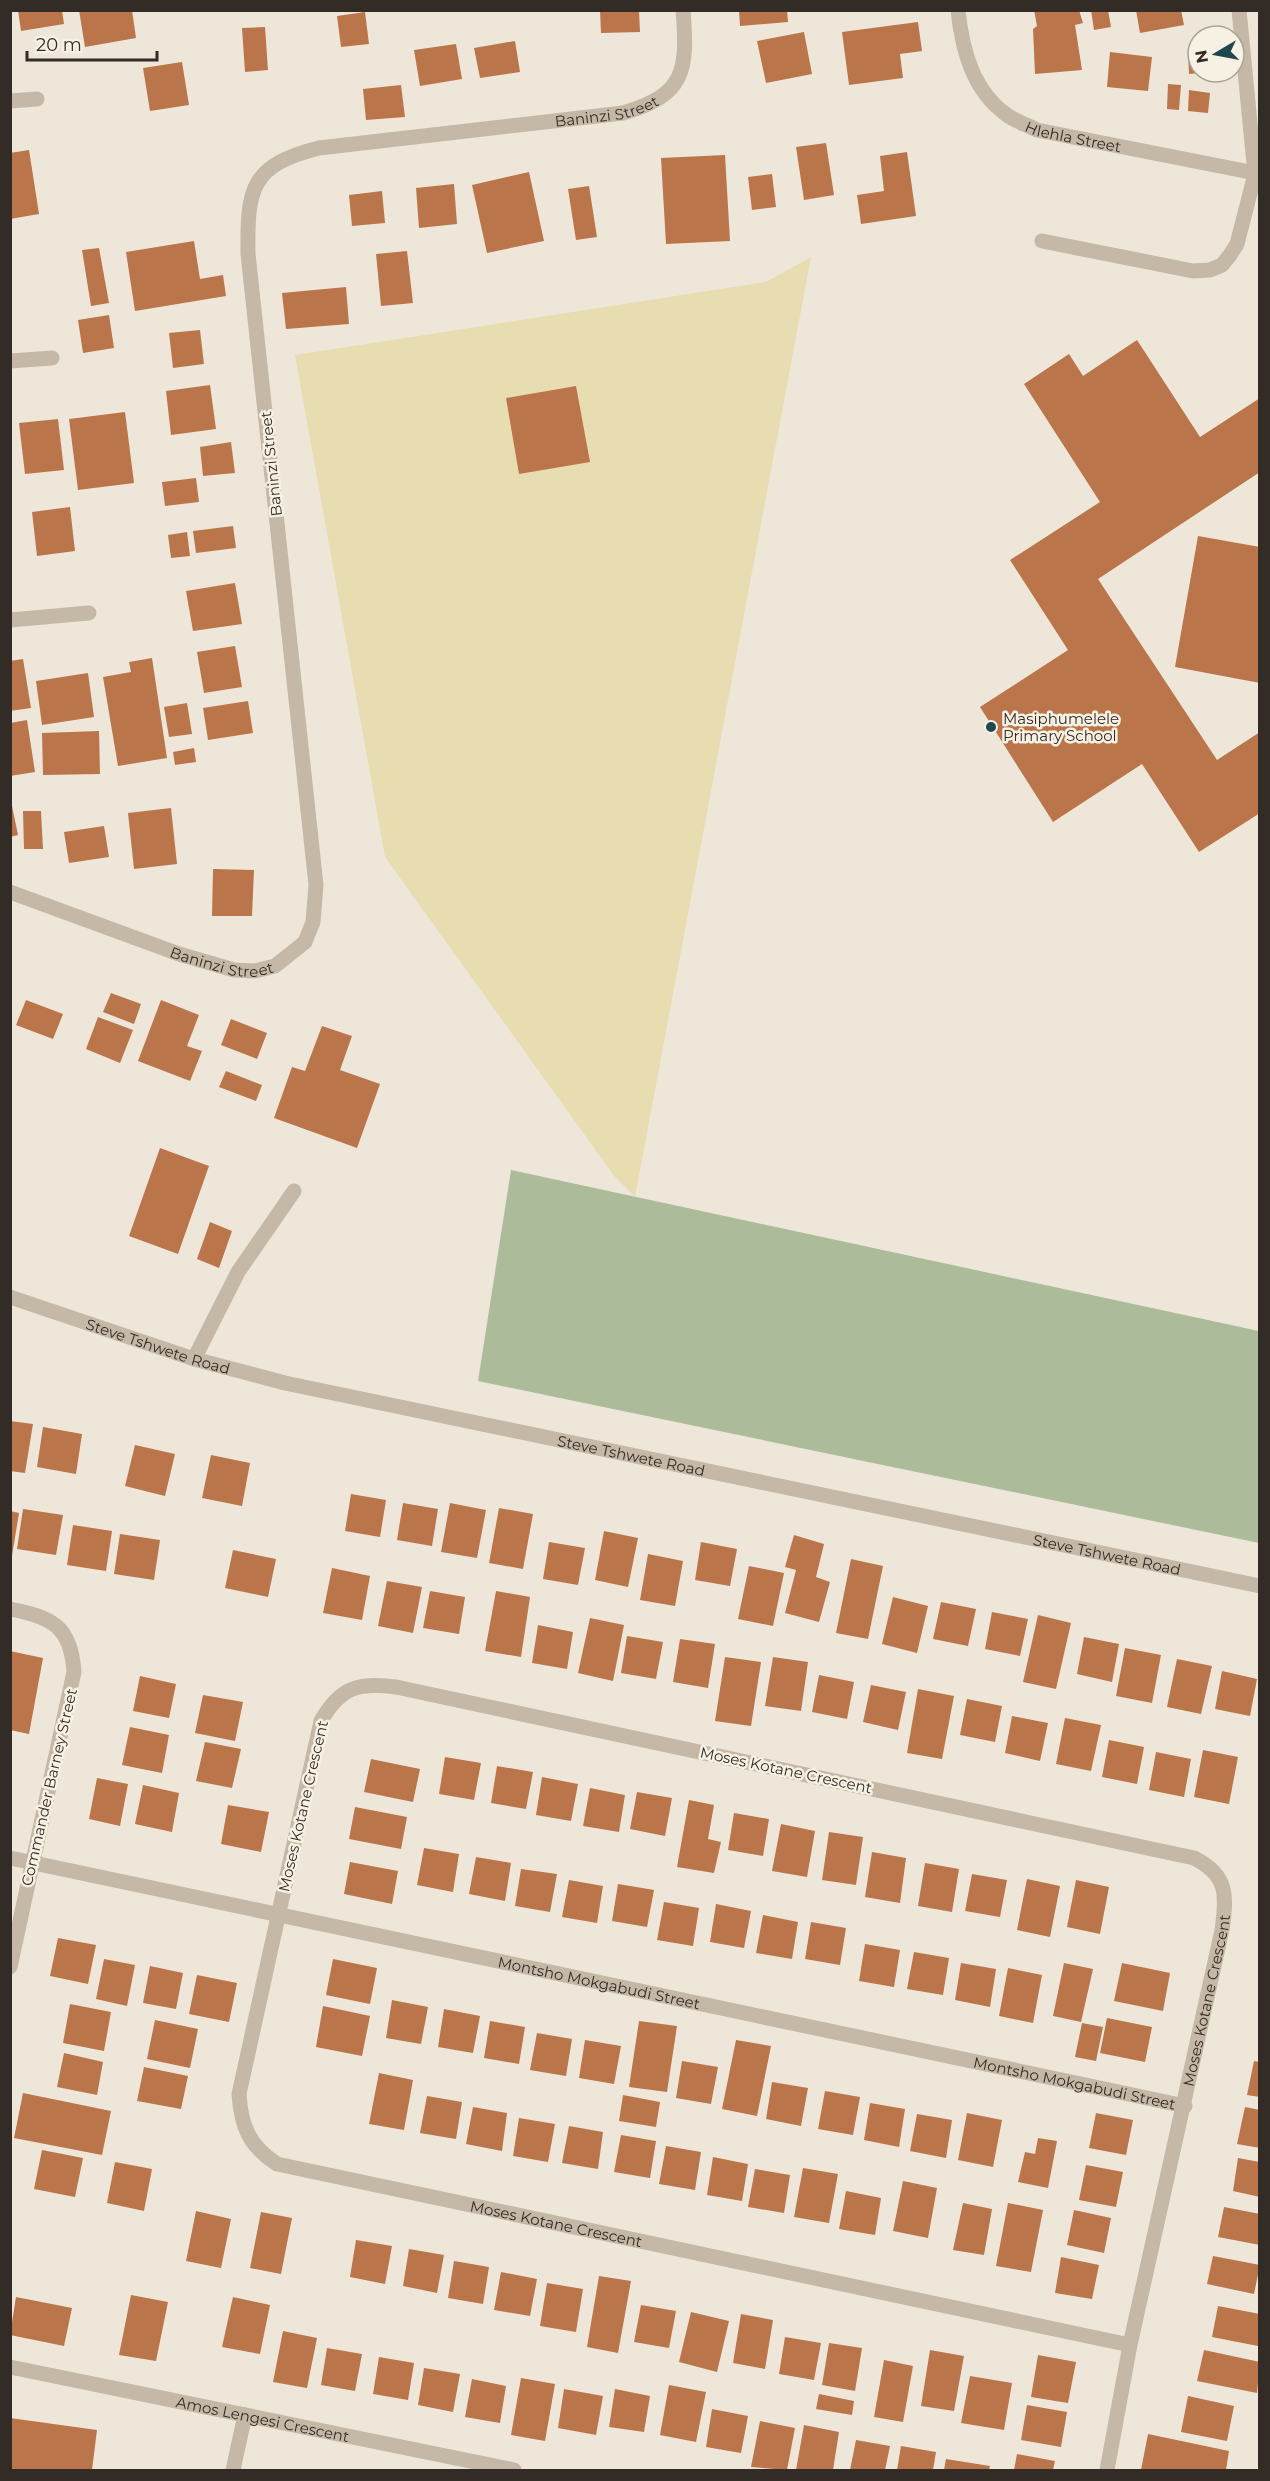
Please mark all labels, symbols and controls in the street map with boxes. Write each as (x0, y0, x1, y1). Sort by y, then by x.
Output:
scale bar (27, 24, 158, 62)
north arrow (1186, 24, 1246, 84)
text: 20 m (36, 34, 82, 56)
text: N (1191, 48, 1212, 65)
street label: Baninzi Street (554, 91, 662, 130)
street label: Hlehla Street (1022, 116, 1123, 156)
street label: Baninzi Street (256, 411, 286, 517)
place label: Masiphumelele Primary School (1003, 709, 1119, 745)
marker: Masiphumelele Primary School (984, 720, 998, 734)
street label: Baninzi Street (167, 942, 275, 981)
street label: Steve Tshwete Road (84, 1314, 232, 1378)
street label: Steve Tshwete Road (556, 1430, 707, 1480)
street label: Steve Tshwete Road (1032, 1530, 1183, 1579)
street label: Commander Barney Street (17, 1686, 81, 1888)
street label: Moses Kotane Crescent (274, 1718, 332, 1894)
street label: Moses Kotane Crescent (698, 1742, 874, 1798)
street label: Moses Kotane Crescent (1178, 1914, 1233, 2088)
street label: Montsho Mokgabudi Street (496, 1952, 702, 2013)
street label: Montsho Mokgabudi Street (972, 2052, 1177, 2113)
street label: Moses Kotane Crescent (469, 2196, 644, 2251)
street label: Amos Lengesi Crescent (174, 2392, 351, 2446)

